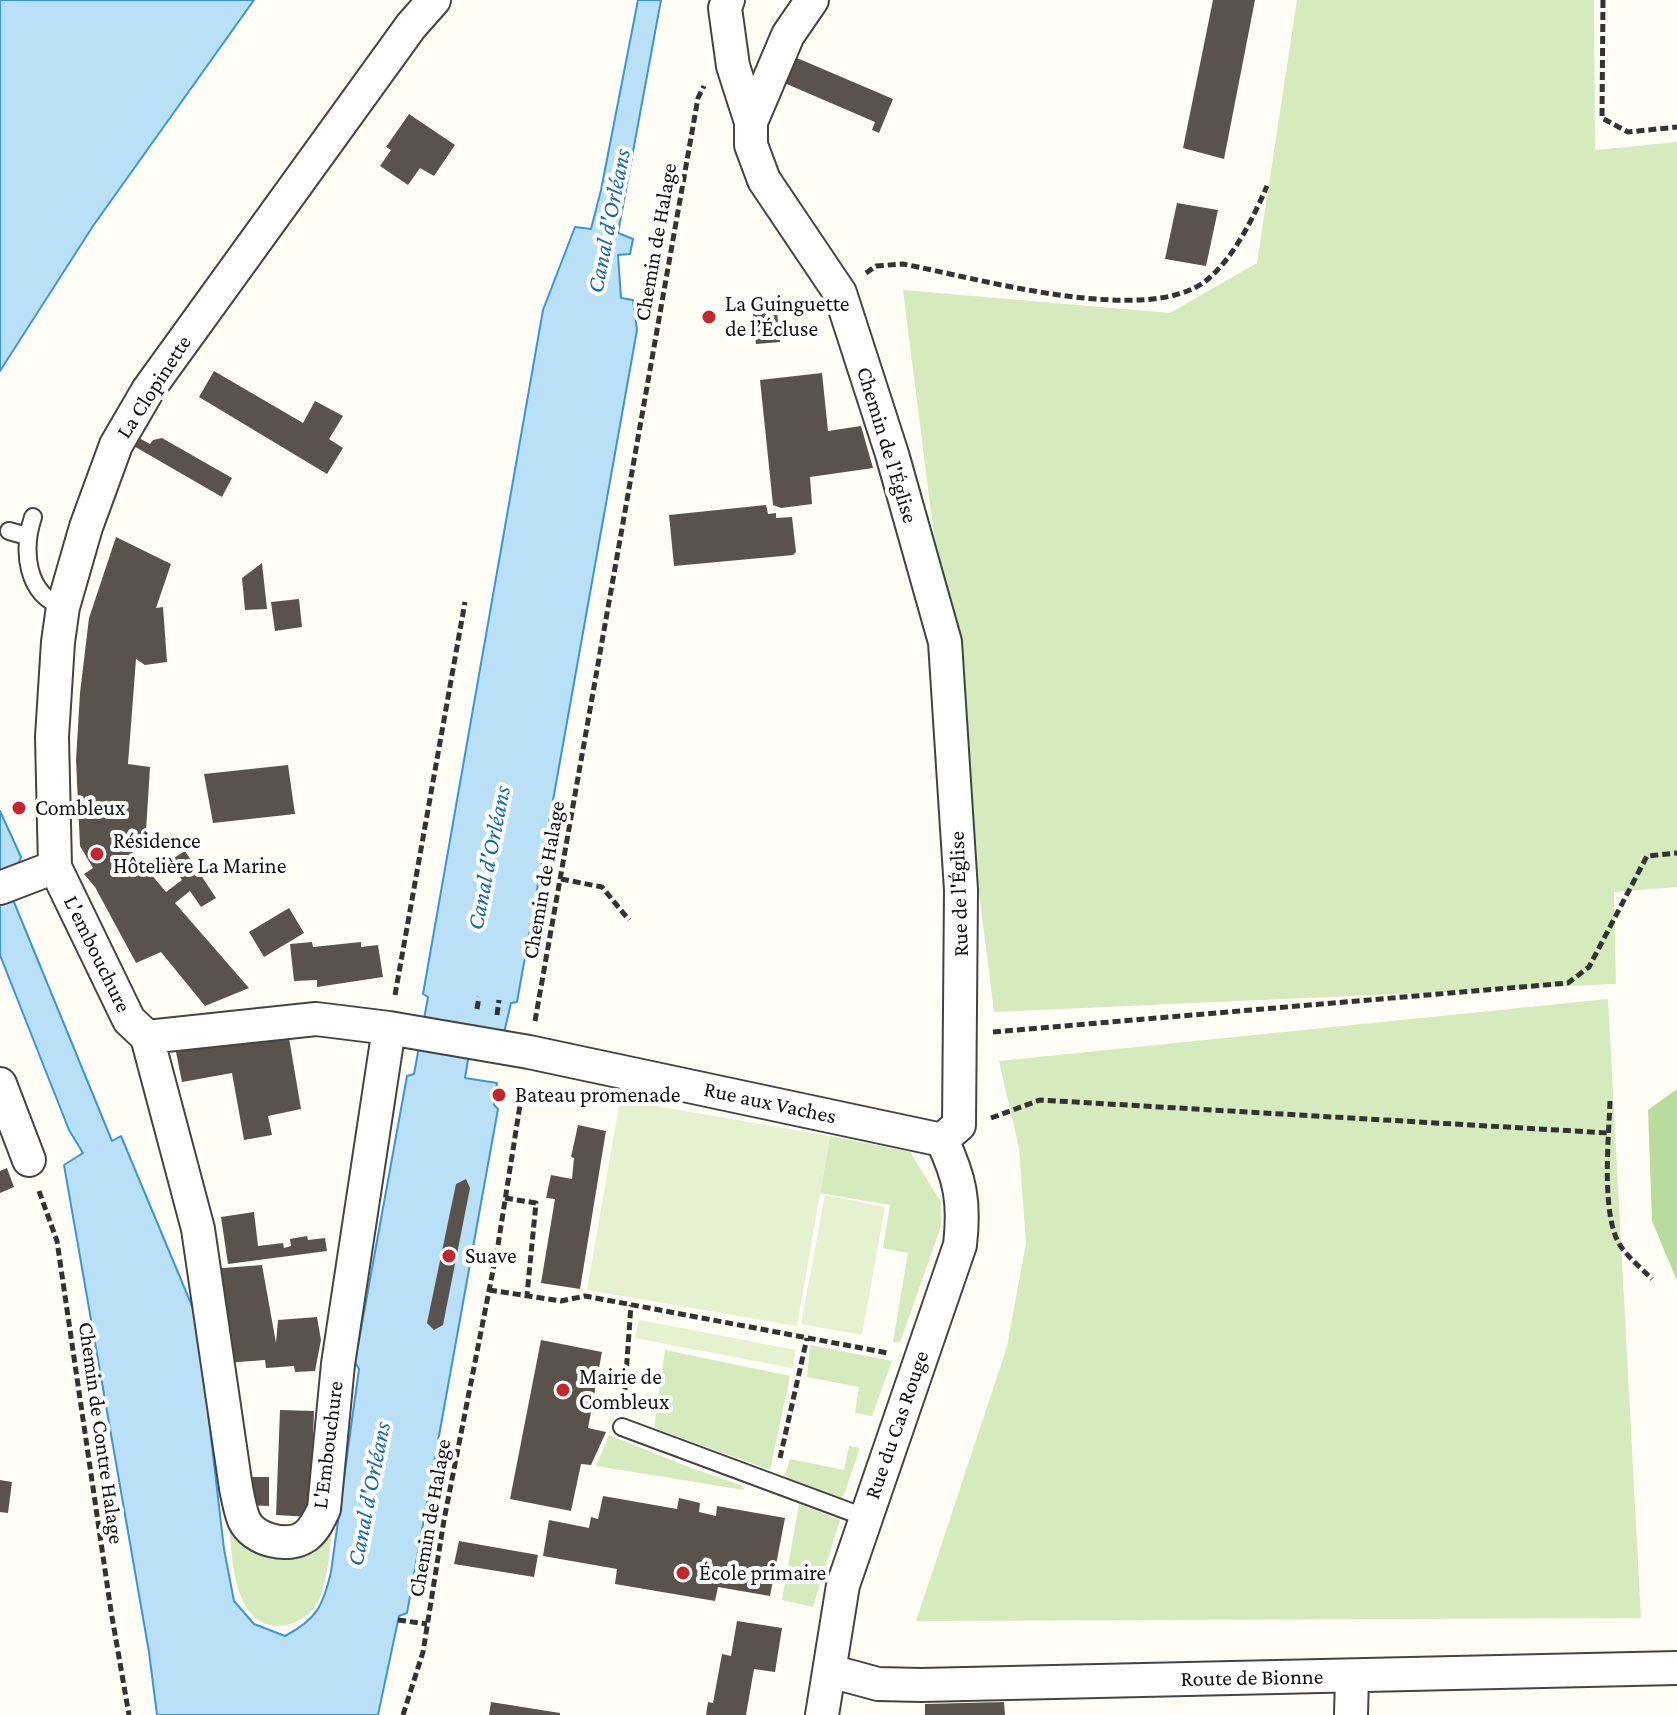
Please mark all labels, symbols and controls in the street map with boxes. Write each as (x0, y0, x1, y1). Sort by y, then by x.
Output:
water label: Canal d'Orléans (581, 147, 637, 295)
street label: Chemin de Halage (629, 161, 683, 323)
place label: La Guinguette de l’Écluse (725, 291, 850, 342)
marker: La Guinguette de l’Écluse (700, 308, 718, 326)
street label: La Clopinette (111, 330, 197, 444)
street label: Chemin de l'Église (851, 364, 923, 526)
water label: Canal d'Orléans (461, 784, 517, 932)
place label: Combleux (35, 795, 125, 821)
marker: Combleux (10, 799, 28, 817)
street label: Chemin de Halage (517, 799, 571, 961)
place label: Résidence Hôtelière La Marine (113, 828, 286, 880)
street label: Rue de l'Église (944, 831, 974, 957)
marker: Résidence Hôtelière La Marine (88, 845, 106, 863)
street label: L'embouchure (57, 891, 137, 1017)
street label: Rue aux Vaches (701, 1076, 839, 1130)
place label: Bateau promenade (515, 1082, 680, 1108)
marker: Bateau promenade (490, 1086, 508, 1104)
place label: Suave (465, 1243, 517, 1269)
marker: Suave (440, 1247, 458, 1265)
street label: Chemin de Contre Halage (72, 1320, 130, 1546)
street label: Rue du Cas Rouge (859, 1347, 935, 1503)
place label: Mairie de Combleux (579, 1364, 669, 1416)
street label: L'Embouchure (307, 1379, 349, 1511)
marker: Mairie de Combleux (554, 1381, 572, 1399)
water label: Canal d'Orléans (341, 1420, 397, 1568)
street label: Chemin de Halage (403, 1437, 457, 1599)
place label: École primaire (699, 1560, 826, 1586)
marker: École primaire (674, 1564, 692, 1582)
street label: Route de Bionne (1180, 1664, 1324, 1692)

